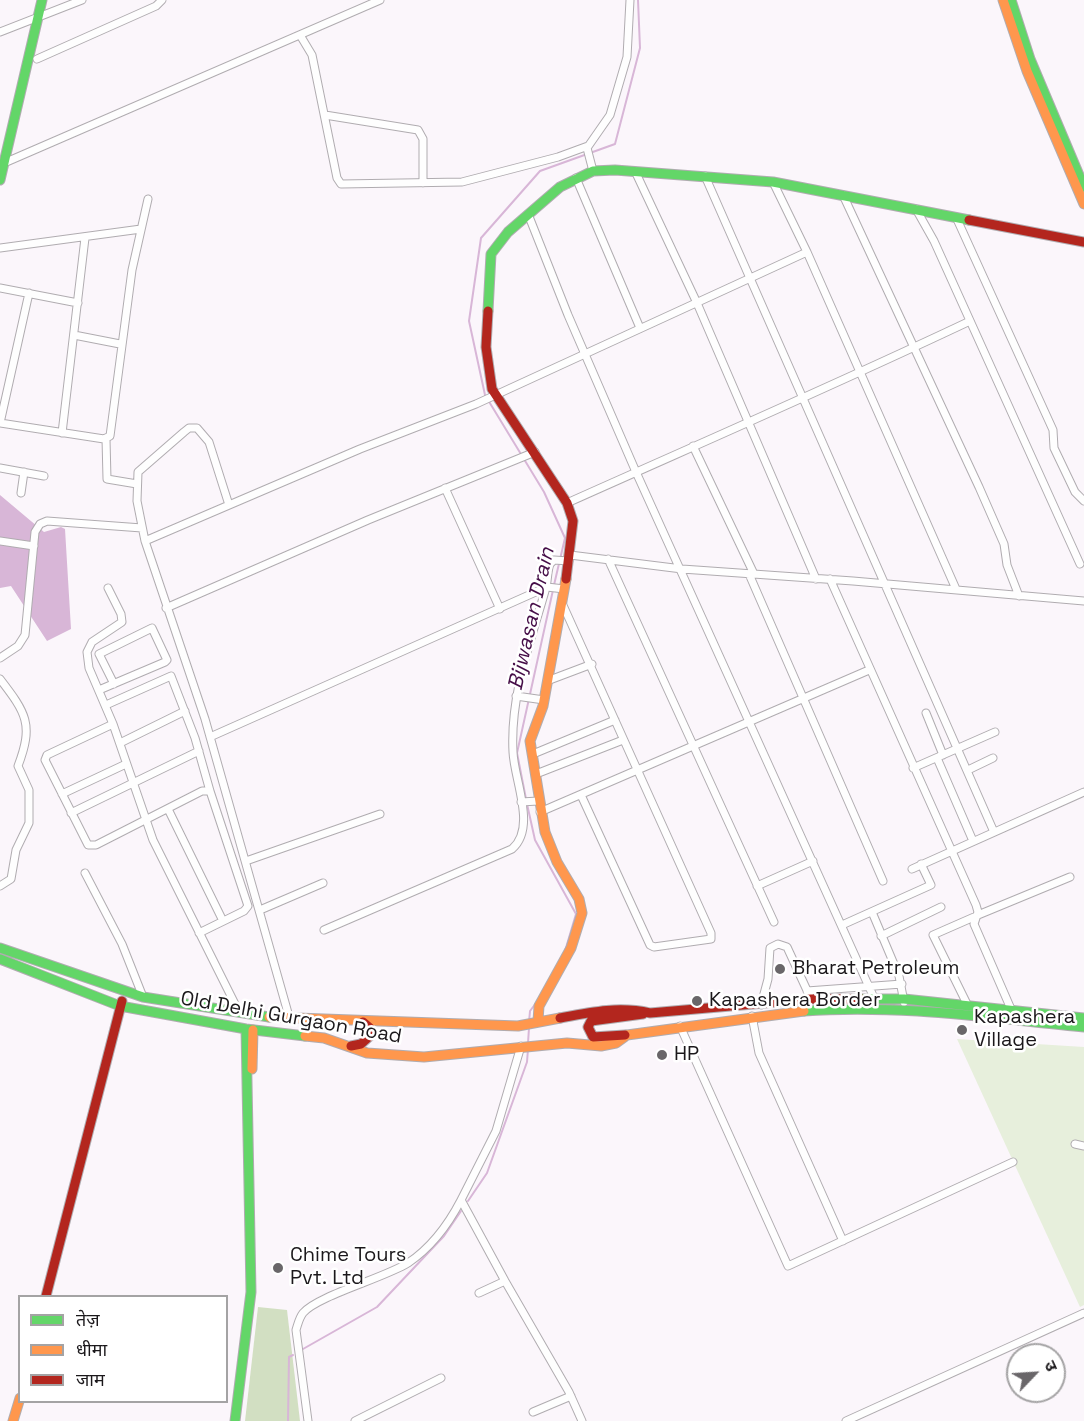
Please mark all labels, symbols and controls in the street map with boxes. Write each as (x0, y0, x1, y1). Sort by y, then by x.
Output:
water label: Bijwasan Drain (503, 545, 561, 693)
place label: Bharat Petroleum (792, 957, 959, 981)
marker: Bharat Petroleum (773, 962, 787, 976)
street label: Old Delhi Gurgaon Road (179, 987, 403, 1049)
place label: Kapashera Border (709, 989, 881, 1013)
marker: Kapashera Border (690, 994, 704, 1008)
place label: Kapashera Village (974, 1006, 1075, 1053)
marker: Kapashera Village (955, 1023, 969, 1037)
place label: HP (674, 1043, 699, 1067)
marker: HP (655, 1048, 669, 1062)
place label: Chime Tours Pvt. Ltd (290, 1244, 406, 1291)
marker: Chime Tours Pvt. Ltd (271, 1261, 285, 1275)
legend (18, 1295, 228, 1403)
text: तेज़ (76, 1308, 100, 1331)
text: धीमा (76, 1338, 107, 1361)
north arrow (1006, 1343, 1066, 1403)
text: उ (1039, 1357, 1062, 1375)
text: जाम (76, 1368, 105, 1391)

